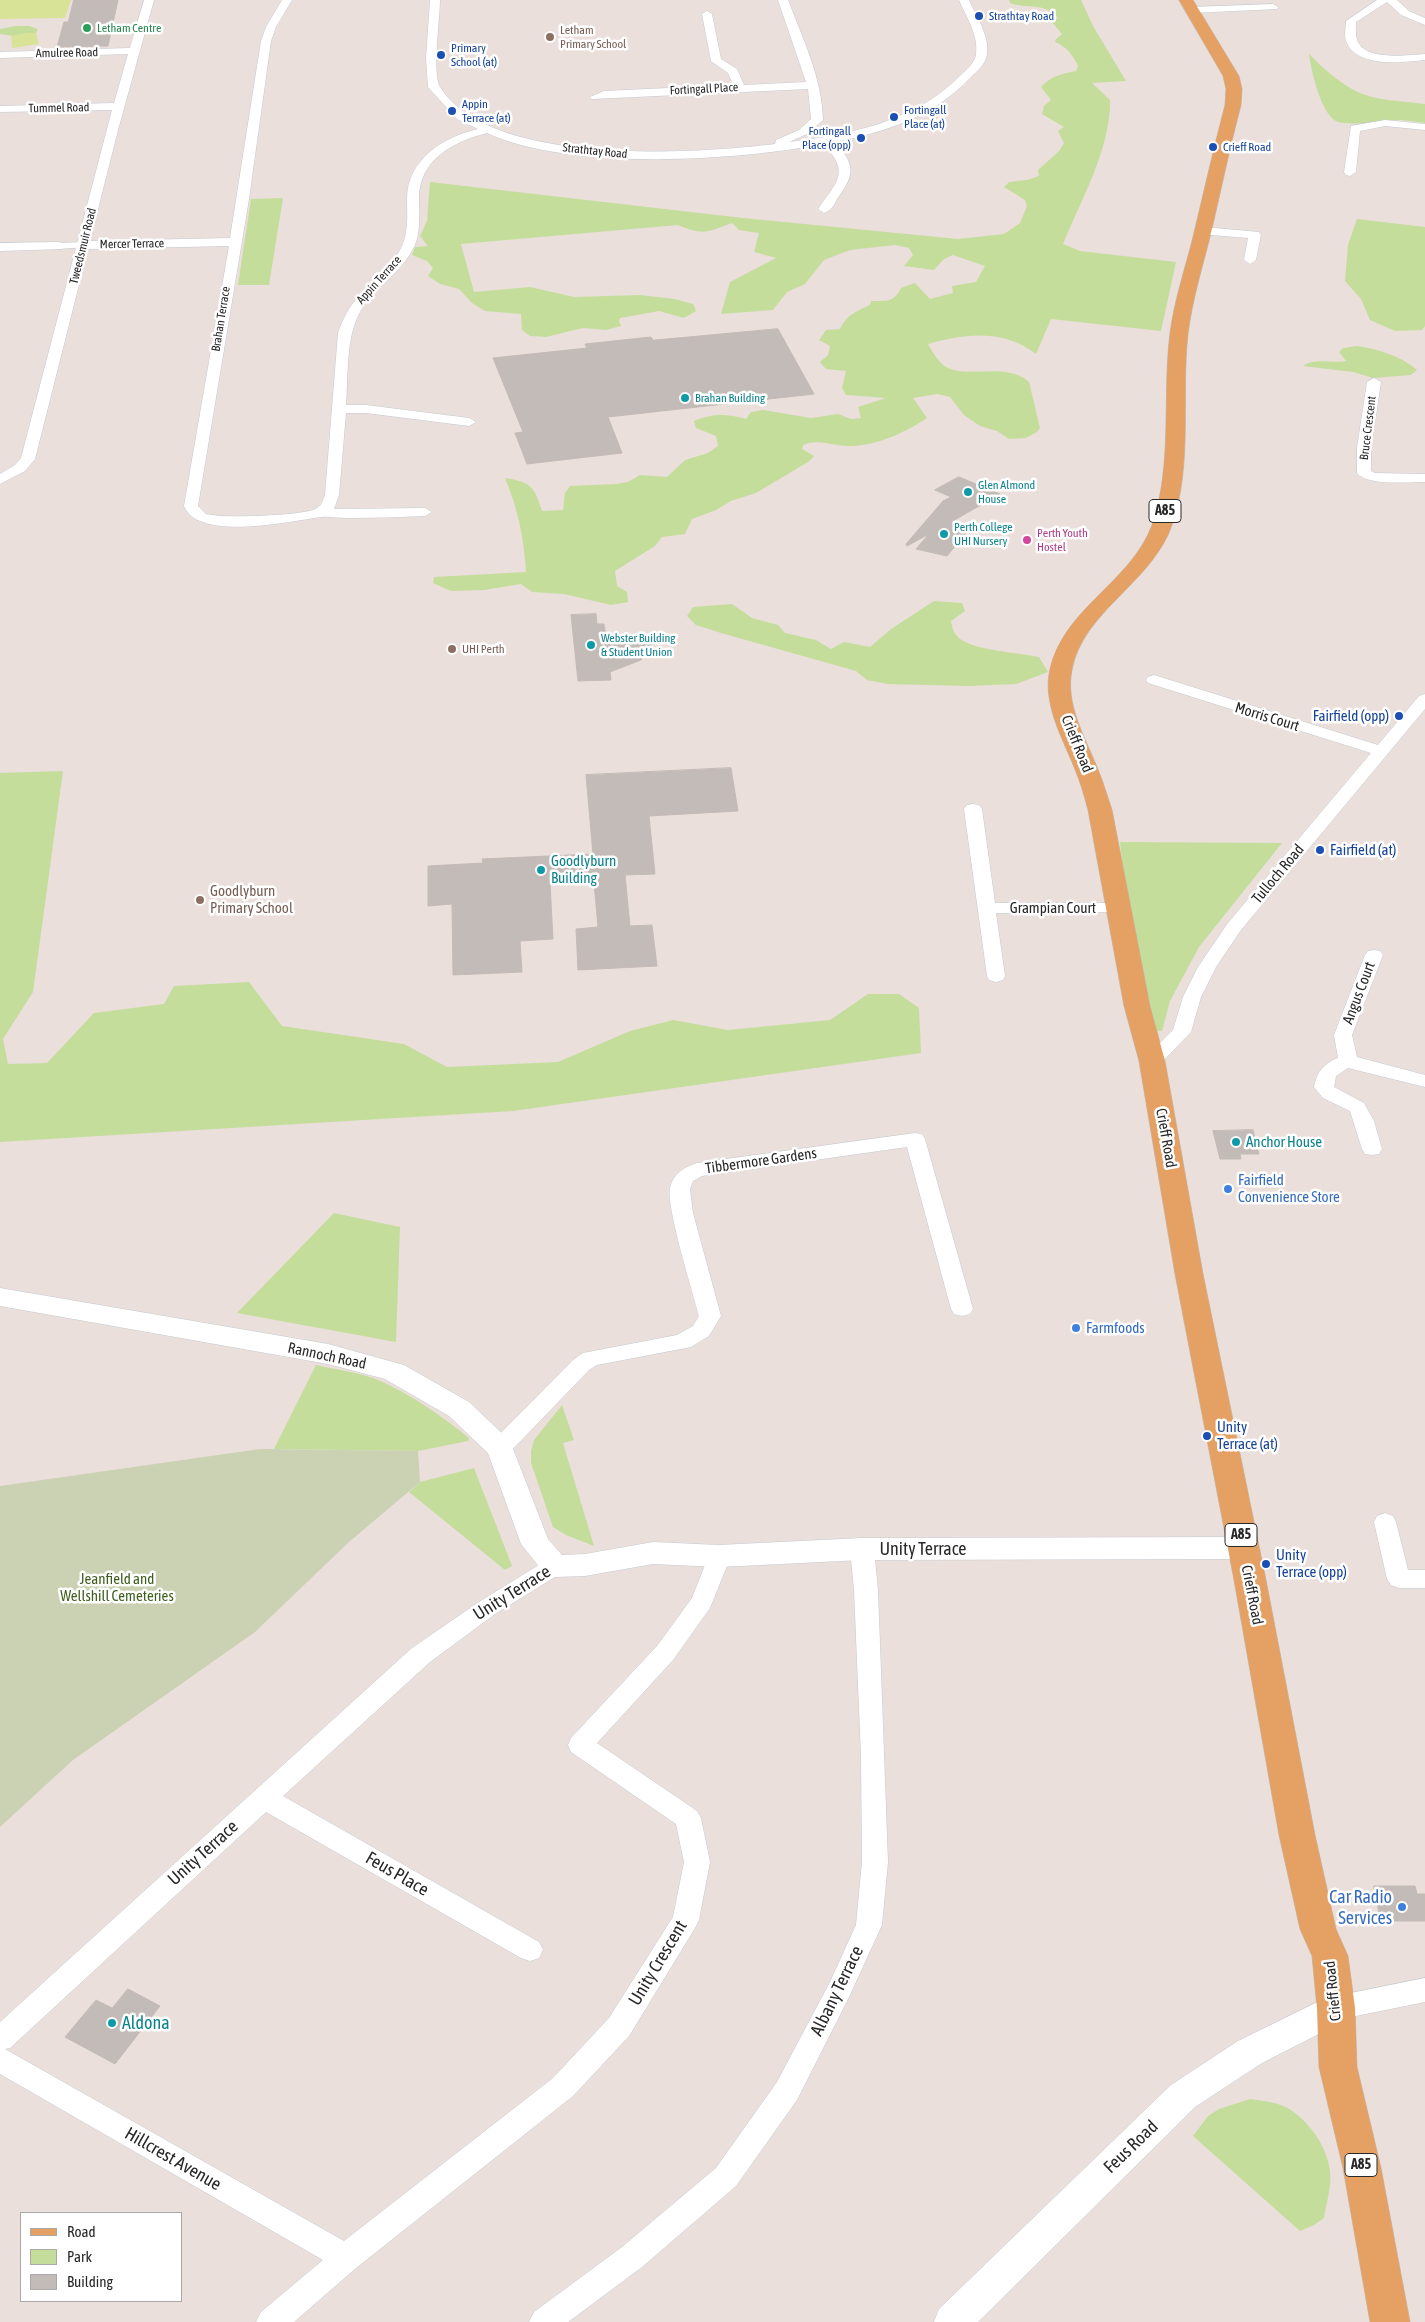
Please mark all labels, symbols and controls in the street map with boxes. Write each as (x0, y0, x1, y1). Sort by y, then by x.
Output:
place label: Strathtay Road (989, 9, 1054, 23)
marker: Strathtay Road (973, 10, 985, 22)
place label: Letham Centre (97, 21, 161, 35)
marker: Letham Centre (81, 22, 93, 34)
place label: Letham Primary School (560, 23, 626, 51)
marker: Letham Primary School (544, 31, 556, 43)
place label: Primary School (at) (451, 41, 497, 69)
street label: Amulree Road (36, 45, 98, 61)
marker: Primary School (at) (435, 49, 447, 61)
street label: Fortingall Place (669, 80, 739, 98)
place label: Appin Terrace (at) (462, 97, 511, 125)
street label: Tummel Road (28, 100, 90, 116)
place label: Fortingall Place (at) (904, 103, 947, 131)
marker: Appin Terrace (at) (446, 105, 458, 117)
marker: Fortingall Place (at) (888, 111, 900, 123)
place label: Fortingall Place (opp) (802, 124, 851, 152)
marker: Fortingall Place (opp) (855, 132, 867, 144)
street label: Strathtay Road (562, 140, 628, 162)
place label: Crieff Road (1223, 140, 1271, 154)
marker: Crieff Road (1207, 141, 1219, 153)
street label: Tweedsmuir Road (67, 207, 99, 285)
street label: Mercer Terrace (100, 236, 164, 252)
street label: Appin Terrace (354, 253, 404, 307)
street label: Brahan Terrace (209, 285, 233, 353)
place label: Brahan Building (695, 391, 765, 405)
marker: Brahan Building (679, 392, 691, 404)
street label: Bruce Crescent (1357, 395, 1379, 461)
place label: Glen Almond House (978, 478, 1035, 506)
marker: Glen Almond House (962, 486, 974, 498)
road number: A85 (1149, 500, 1181, 522)
place label: Perth College UHI Nursery (954, 520, 1013, 548)
place label: Perth Youth Hostel (1037, 526, 1088, 554)
marker: Perth College UHI Nursery (938, 528, 950, 540)
marker: Perth Youth Hostel (1021, 534, 1033, 546)
place label: Webster Building & Student Union (601, 631, 675, 659)
marker: Webster Building & Student Union (585, 639, 597, 651)
place label: UHI Perth (462, 642, 505, 656)
marker: UHI Perth (446, 643, 458, 655)
street label: Morris Court (1233, 699, 1301, 735)
place label: Fairfield (opp) (1313, 707, 1389, 725)
marker: Fairfield (opp) (1393, 710, 1405, 722)
street label: Crieff Road (1057, 713, 1097, 775)
street label: Tulloch Road (1248, 841, 1308, 907)
place label: Fairfield (at) (1330, 841, 1396, 859)
marker: Fairfield (at) (1314, 844, 1326, 856)
place label: Goodlyburn Building (551, 852, 616, 887)
marker: Goodlyburn Building (535, 864, 547, 876)
place label: Goodlyburn Primary School (210, 882, 293, 917)
marker: Goodlyburn Primary School (194, 894, 206, 906)
street label: Grampian Court (1010, 899, 1096, 917)
street label: Angus Court (1339, 959, 1379, 1027)
street label: Crieff Road (1152, 1107, 1180, 1169)
place label: Anchor House (1246, 1133, 1322, 1151)
marker: Anchor House (1230, 1136, 1242, 1148)
street label: Tibbermore Gardens (704, 1144, 818, 1178)
place label: Fairfield Convenience Store (1238, 1171, 1340, 1206)
marker: Fairfield Convenience Store (1222, 1183, 1234, 1195)
place label: Farmfoods (1086, 1319, 1145, 1337)
marker: Farmfoods (1070, 1322, 1082, 1334)
street label: Rannoch Road (286, 1339, 368, 1373)
place label: Unity Terrace (at) (1217, 1418, 1278, 1453)
marker: Unity Terrace (at) (1201, 1430, 1213, 1442)
road number: A85 (1225, 1524, 1257, 1546)
street label: Unity Terrace (879, 1538, 967, 1560)
place label: Unity Terrace (opp) (1276, 1546, 1347, 1581)
marker: Unity Terrace (opp) (1260, 1558, 1272, 1570)
street label: Unity Terrace (469, 1561, 555, 1625)
street label: Crieff Road (1237, 1564, 1267, 1626)
park label: Jeanfield and Wellshill Cemeteries (60, 1570, 174, 1605)
street label: Unity Terrace (163, 1816, 243, 1890)
street label: Feus Place (362, 1847, 432, 1901)
place label: Car Radio Services (1329, 1886, 1392, 1928)
marker: Car Radio Services (1396, 1901, 1408, 1913)
street label: Unity Crescent (624, 1917, 692, 2009)
street label: Albany Terrace (806, 1942, 868, 2040)
street label: Crieff Road (1321, 1960, 1345, 2022)
place label: Aldona (122, 2012, 170, 2034)
marker: Aldona (106, 2017, 118, 2029)
street label: Feus Road (1099, 2116, 1163, 2178)
street label: Hillcrest Avenue (121, 2123, 225, 2195)
road number: A85 (1345, 2154, 1377, 2176)
legend (20, 2212, 182, 2302)
text: Road (67, 2223, 96, 2240)
text: Park (67, 2248, 92, 2265)
text: Building (67, 2273, 113, 2290)

